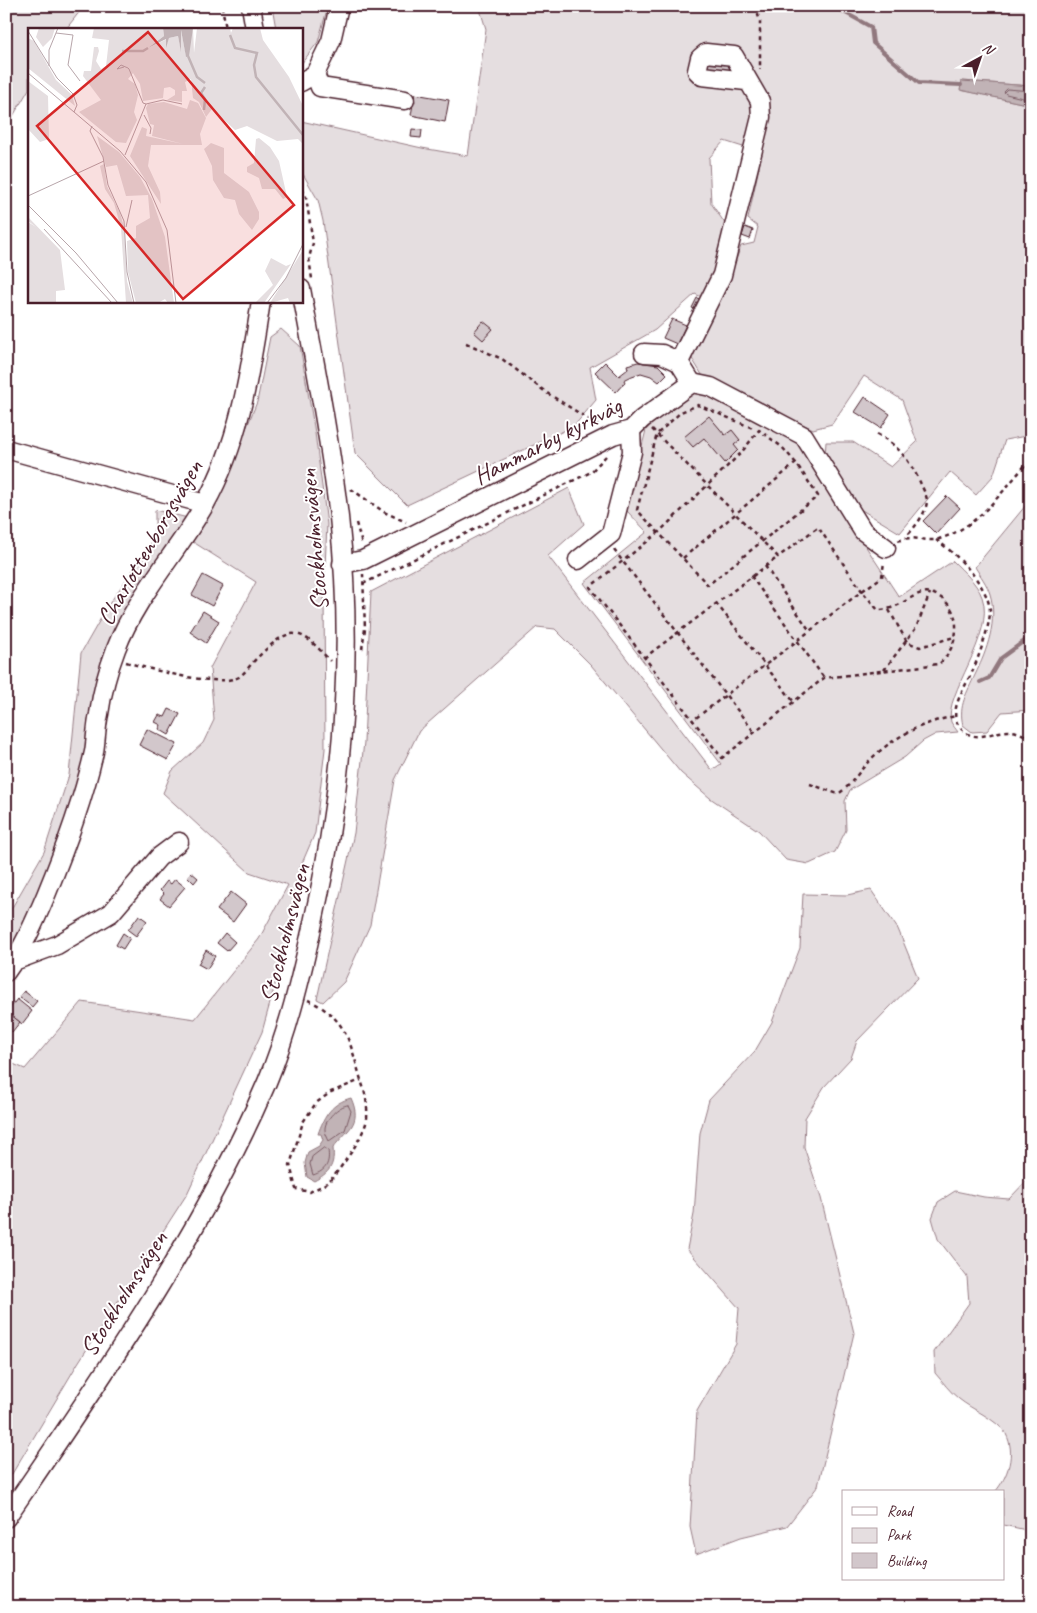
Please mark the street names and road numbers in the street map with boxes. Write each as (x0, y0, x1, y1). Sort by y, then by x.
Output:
street label: Hammarby kyrkväg (468, 389, 628, 492)
street label: Charlottenborgsvägen (90, 453, 211, 631)
street label: Stockholmsvägen (292, 467, 336, 612)
street label: Stockholmsvägen (252, 860, 318, 1006)
street label: Stockholmsvägen (73, 1224, 176, 1362)

